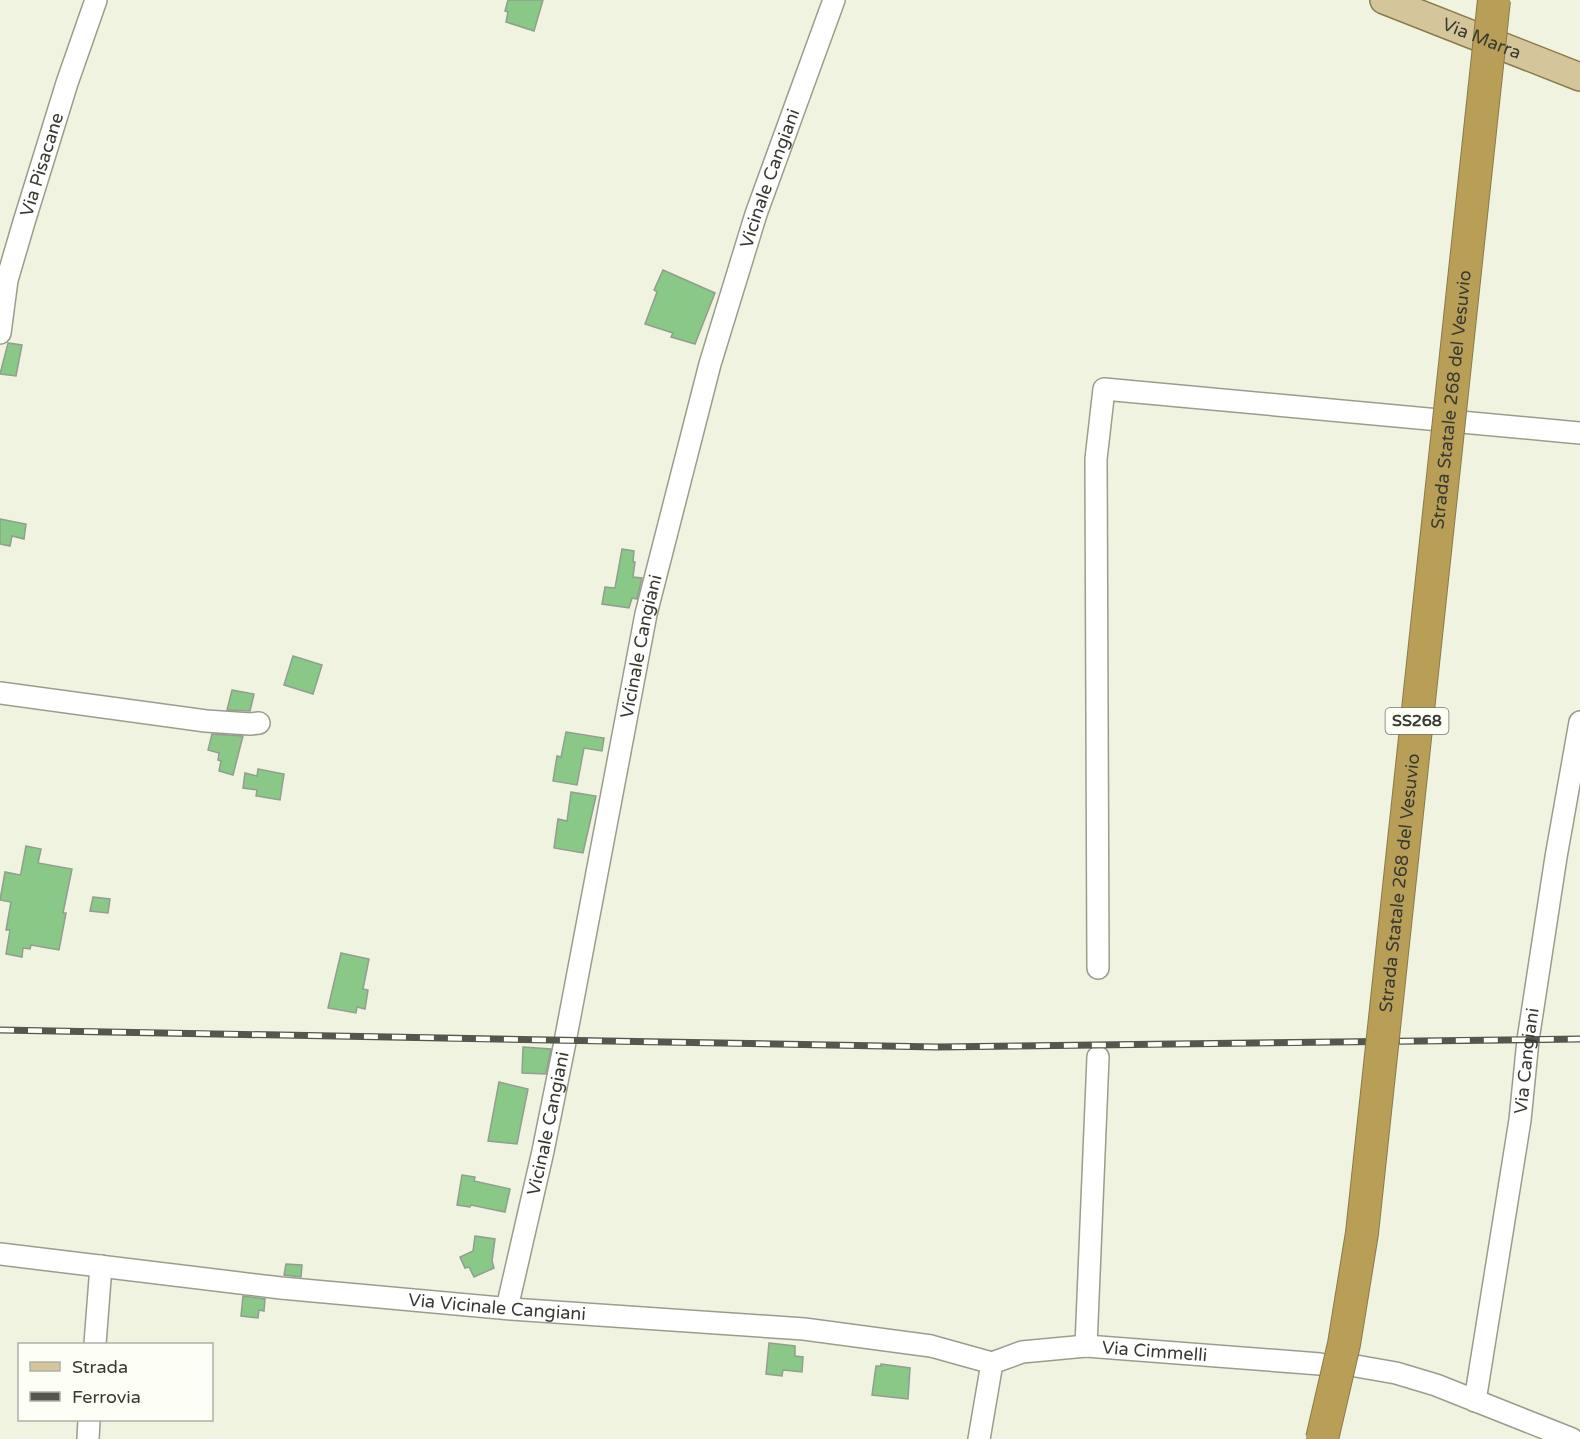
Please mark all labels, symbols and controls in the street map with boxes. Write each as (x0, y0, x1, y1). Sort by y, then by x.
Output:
street label: Via Marra (1439, 13, 1524, 64)
street label: Vicinale Cangiani (735, 106, 804, 251)
street label: Via Pisacane (15, 110, 68, 219)
street label: Strada Statale 268 del Vesuvio (1426, 269, 1476, 530)
street label: Vicinale Cangiani (615, 572, 667, 720)
road number: SS268 (1386, 708, 1448, 734)
street label: Strada Statale 268 del Vesuvio (1375, 752, 1424, 1014)
street label: Via Cangiani (1510, 1006, 1544, 1115)
street label: Vicinale Cangiani (522, 1050, 574, 1198)
street label: Via Vicinale Cangiani (407, 1289, 587, 1325)
street label: Via Cimmelli (1101, 1336, 1208, 1366)
legend (18, 1343, 213, 1421)
text: Strada (72, 1356, 128, 1378)
text: Ferrovia (72, 1386, 141, 1408)

